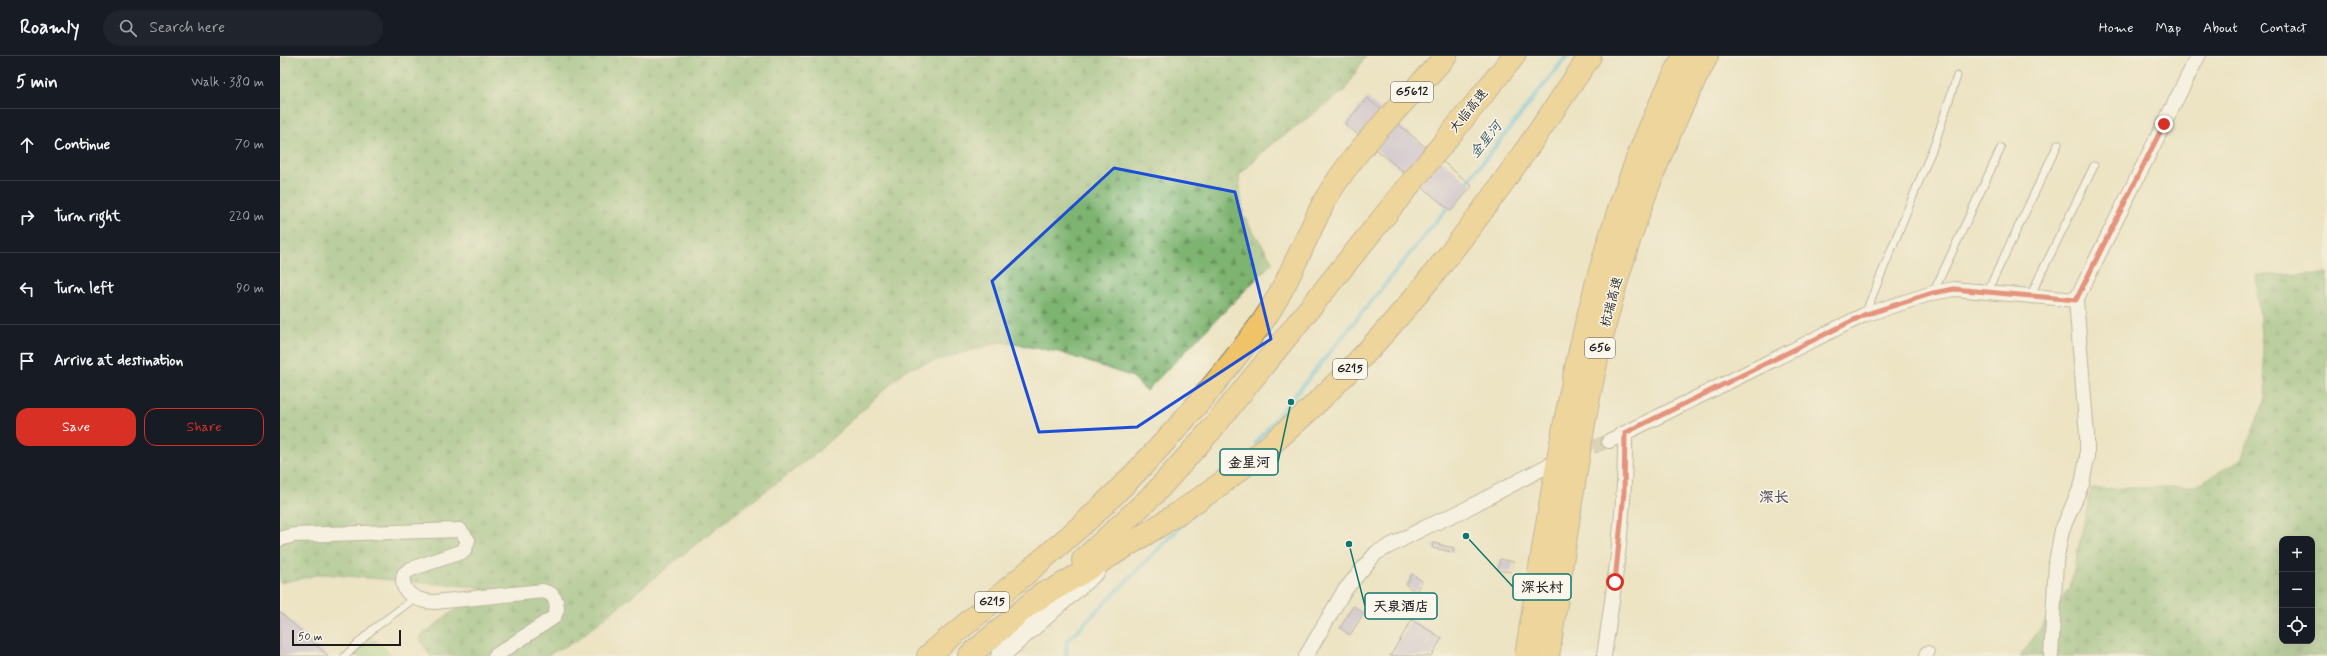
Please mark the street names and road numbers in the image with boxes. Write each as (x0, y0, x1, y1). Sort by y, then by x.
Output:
road number: G5612 (1391, 82, 1433, 102)
street label: 大临高速 (1446, 85, 1492, 137)
street label: 杭瑞高速 (1597, 275, 1627, 329)
road number: G56 (1585, 338, 1615, 358)
road number: G215 (1333, 359, 1367, 379)
road number: G215 (975, 592, 1009, 612)

